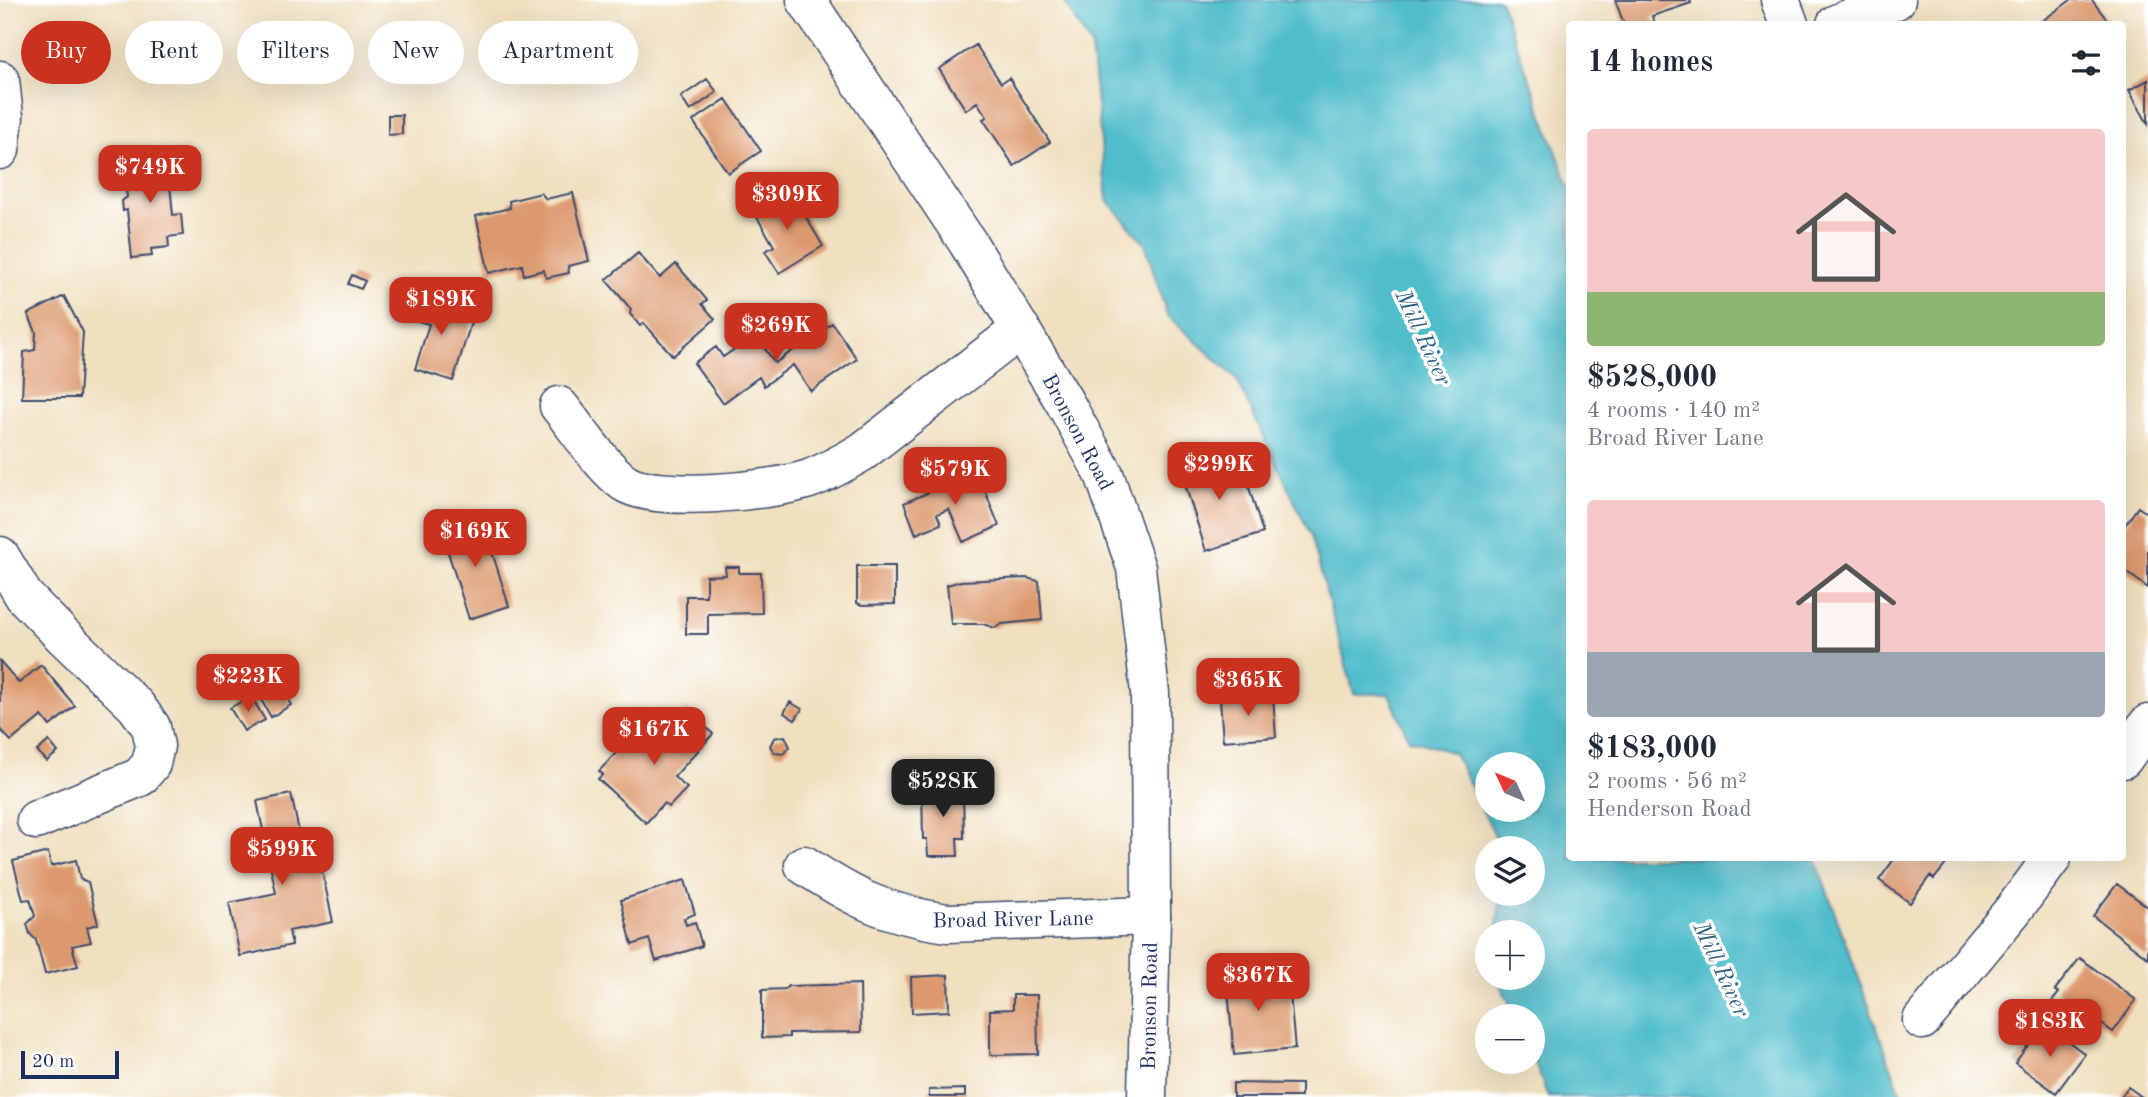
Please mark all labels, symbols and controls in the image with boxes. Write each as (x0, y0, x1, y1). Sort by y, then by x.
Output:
chip: Buy (21, 21, 111, 84)
chip: Rent (125, 21, 223, 84)
chip: Filters (237, 21, 354, 84)
chip: New (368, 21, 464, 84)
chip: Apartment (478, 21, 638, 84)
icon: filters (2067, 44, 2105, 82)
text: 14 homes (1587, 48, 1713, 78)
pin: $749K (101, 146, 199, 205)
text: $749K (114, 156, 186, 179)
pin: $309K (738, 173, 836, 232)
icon: home (1783, 174, 1909, 300)
text: $309K (751, 183, 823, 206)
pin: $189K (392, 278, 490, 337)
water label: Mill River (1390, 285, 1455, 390)
text: $189K (405, 288, 477, 311)
pin: $269K (727, 304, 825, 363)
text: $269K (740, 314, 812, 337)
text: $528,000 (1587, 363, 1717, 393)
street label: Bronson Road (1037, 371, 1116, 494)
text: 4 rooms · 140 m² (1587, 399, 1760, 422)
text: Broad River Lane (1587, 427, 1764, 450)
pin: $299K (1170, 442, 1268, 502)
pin: $579K (906, 448, 1004, 507)
text: $299K (1183, 453, 1255, 476)
text: $579K (919, 458, 991, 481)
pin: $169K (426, 510, 524, 569)
text: $169K (439, 520, 511, 543)
icon: home (1783, 545, 1909, 671)
pin: $223K (199, 654, 297, 714)
pin: $365K (1199, 658, 1297, 718)
text: $223K (212, 665, 284, 688)
text: $365K (1212, 669, 1284, 692)
pin: $167K (605, 708, 703, 767)
text: $167K (618, 718, 690, 741)
text: $183,000 (1587, 734, 1717, 764)
north arrow (1475, 752, 1545, 822)
map controls (1475, 752, 1545, 1074)
pin: $528K (894, 760, 992, 819)
text: $528K (907, 770, 979, 793)
text: 2 rooms · 56 m² (1587, 770, 1747, 793)
text: Henderson Road (1587, 798, 1752, 821)
pin: $599K (233, 828, 331, 887)
button: layers (1475, 836, 1545, 906)
text: $599K (246, 838, 318, 861)
street label: Broad River Lane (932, 909, 1094, 932)
water label: Mill River (1688, 917, 1753, 1022)
button: + (1475, 920, 1545, 990)
street label: Bronson Road (1139, 942, 1162, 1070)
pin: $367K (1209, 954, 1307, 1013)
text: $367K (1222, 964, 1294, 987)
pin: $183K (2001, 1000, 2099, 1059)
button: − (1475, 1004, 1545, 1074)
text: $183K (2014, 1010, 2086, 1033)
scale bar (21, 1048, 119, 1080)
text: 20 m (32, 1053, 74, 1072)

